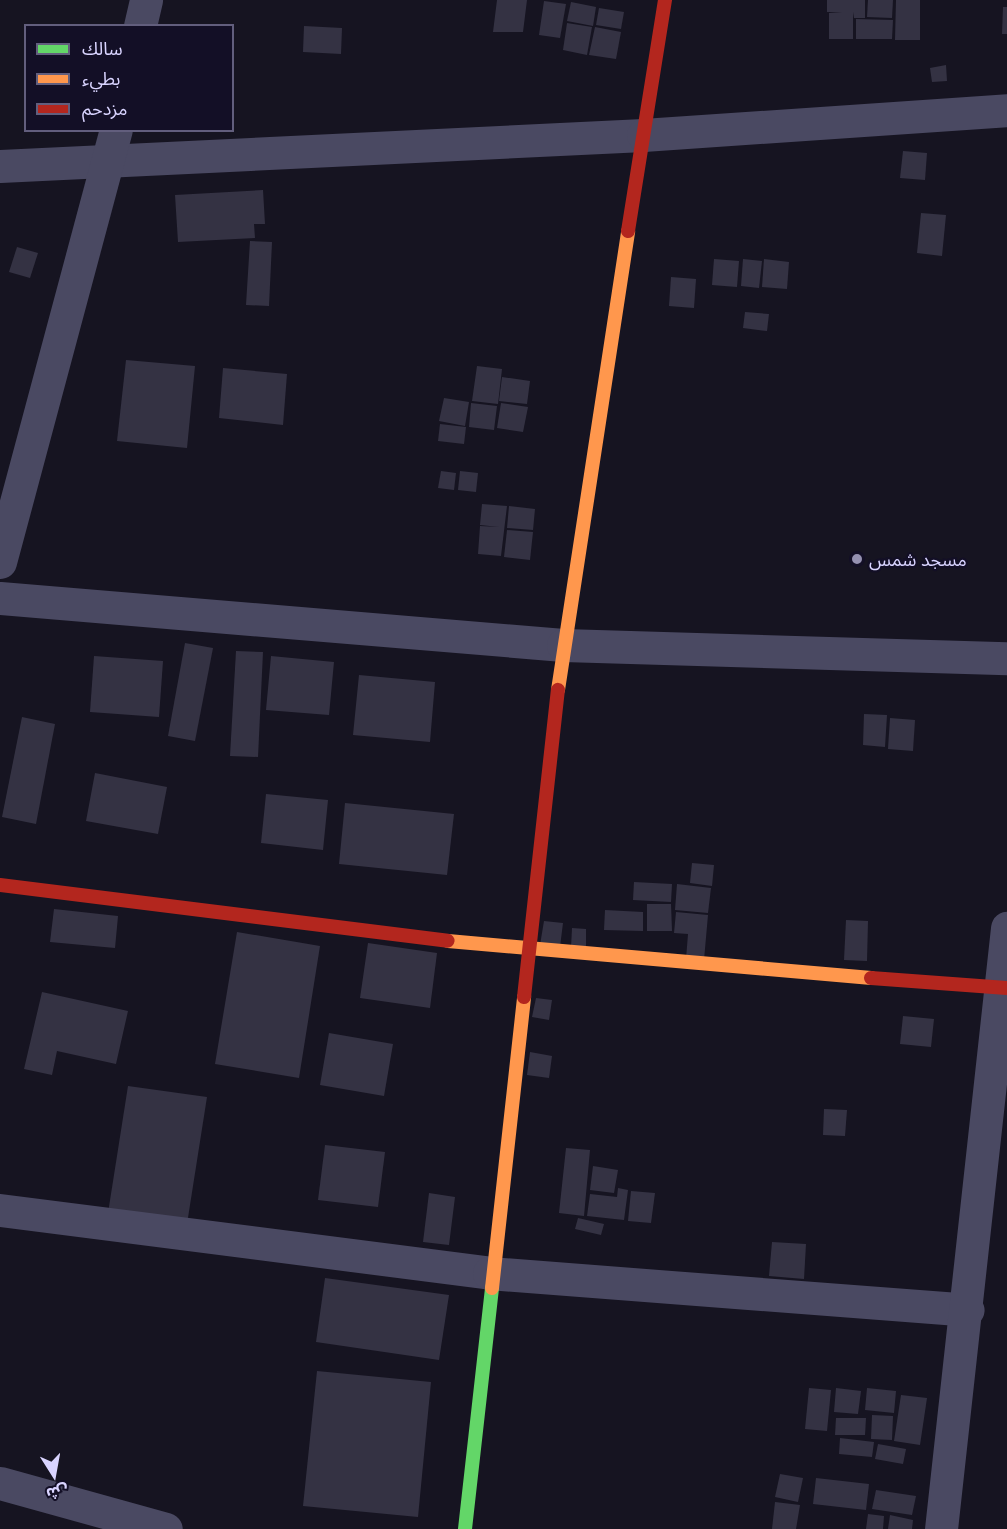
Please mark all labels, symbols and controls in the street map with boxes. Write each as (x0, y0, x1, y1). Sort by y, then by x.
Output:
legend (24, 24, 234, 132)
text: سالك (82, 37, 123, 59)
text: بطيء (82, 67, 120, 89)
text: مزدحم (82, 97, 127, 119)
place label: مسجد شمس (869, 548, 967, 570)
marker: مسجد شمس (850, 552, 864, 566)
north arrow (24, 1445, 84, 1505)
text: ش (45, 1482, 70, 1505)

